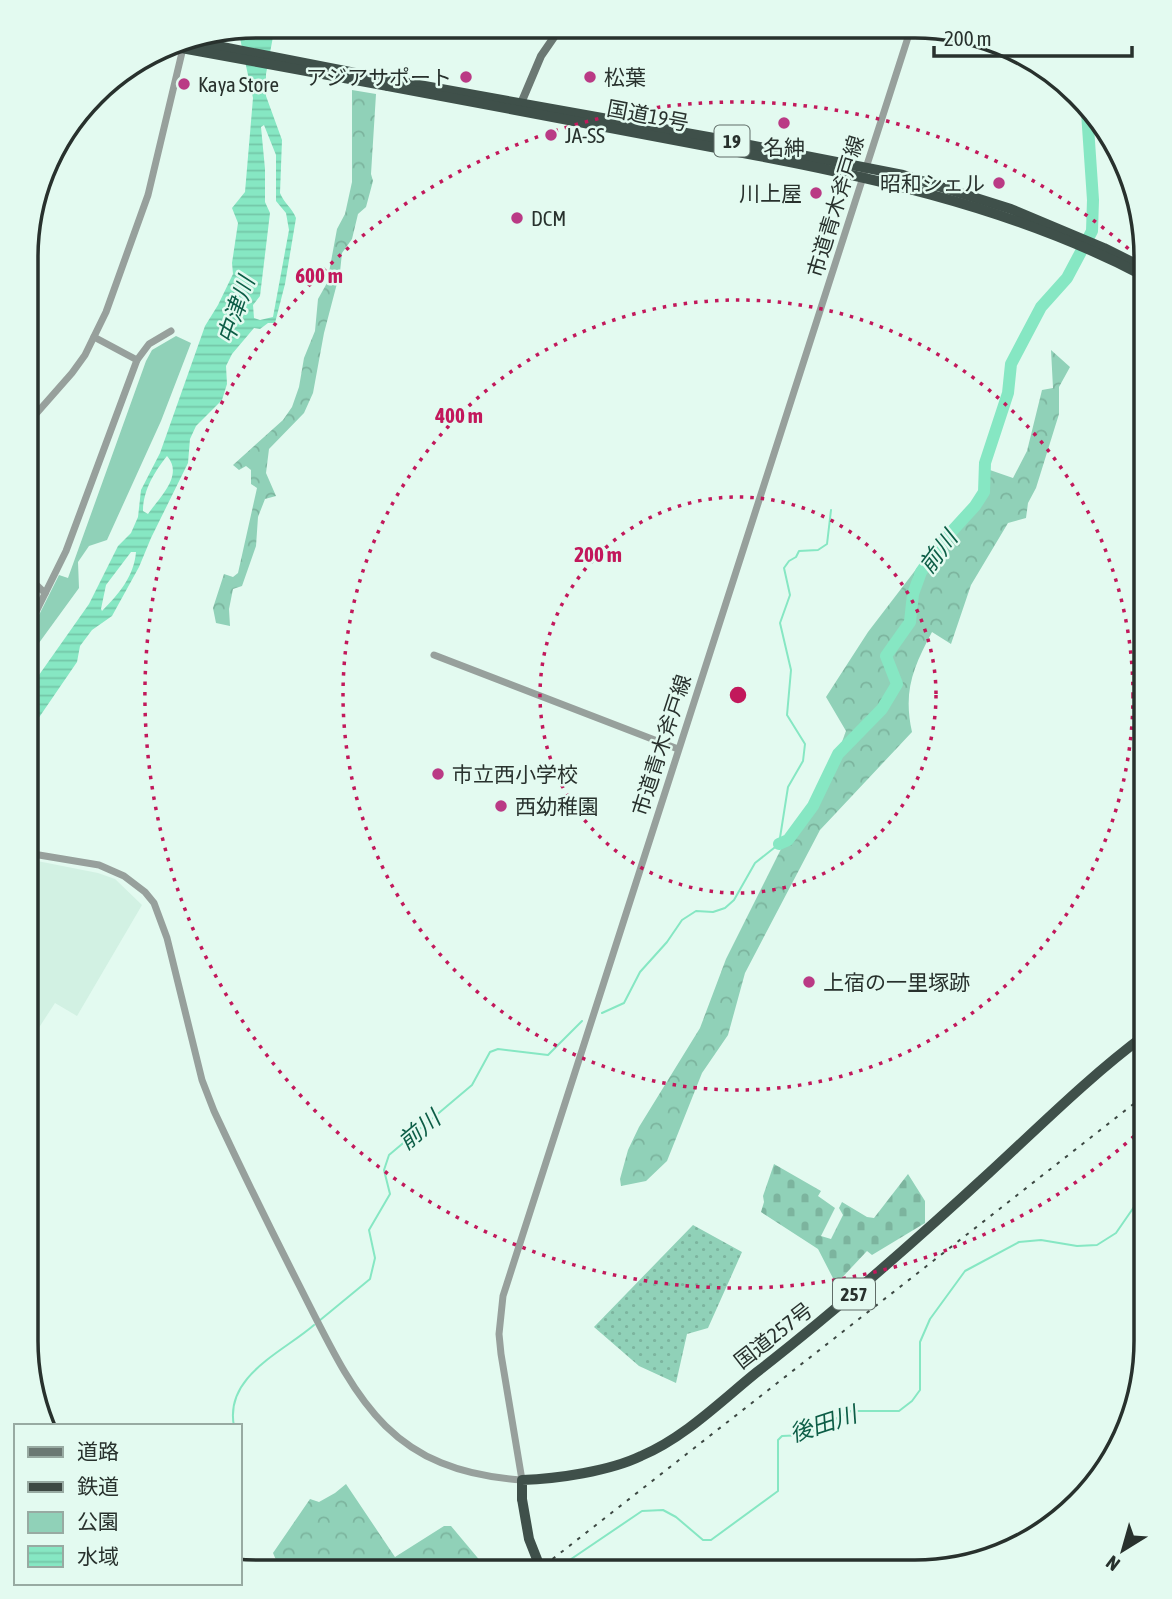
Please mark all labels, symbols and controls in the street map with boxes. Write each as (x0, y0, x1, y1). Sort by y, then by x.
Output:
scale bar (934, 14, 1132, 58)
text: 200 m (944, 26, 992, 50)
place label: アジアサポート (306, 65, 452, 89)
place label: 松葉 (604, 65, 646, 89)
marker: アジアサポート (458, 69, 474, 85)
marker: 松葉 (582, 69, 598, 85)
place label: Kaya Store (198, 72, 279, 96)
marker: Kaya Store (176, 76, 192, 92)
street label: 国道19号 (605, 95, 691, 135)
marker: 名紳 (776, 115, 792, 131)
place label: JA-SS (565, 123, 605, 147)
road number: 19 (714, 125, 750, 156)
marker: JA-SS (543, 127, 559, 143)
street label: 市道青木斧戸線 (802, 132, 868, 280)
place label: 名紳 (763, 135, 805, 159)
place label: 昭和シェル (880, 171, 985, 195)
marker: 昭和シェル (991, 175, 1007, 191)
place label: 川上屋 (739, 181, 802, 205)
marker: 川上屋 (808, 185, 824, 201)
place label: DCM (531, 206, 566, 230)
marker: DCM (509, 210, 525, 226)
text: 600 m (295, 263, 343, 287)
water label: 中津川 (212, 270, 261, 347)
text: 400 m (434, 403, 483, 427)
water label: 前川 (914, 523, 964, 578)
text: 200 m (574, 542, 622, 566)
street label: 市道青木斧戸線 (627, 671, 695, 819)
centre of rings (726, 683, 750, 707)
place label: 市立西小学校 (452, 762, 578, 786)
marker: 市立西小学校 (430, 766, 446, 782)
place label: 西幼稚園 (515, 794, 599, 818)
marker: 西幼稚園 (493, 798, 509, 814)
place label: 上宿の一里塚跡 (823, 970, 970, 994)
marker: 上宿の一里塚跡 (801, 974, 817, 990)
water label: 前川 (393, 1103, 447, 1155)
road number: 257 (833, 1278, 875, 1310)
street label: 国道257号 (729, 1297, 817, 1373)
water label: 後田川 (786, 1400, 863, 1447)
legend (14, 1424, 242, 1585)
text: 道路 (77, 1439, 119, 1463)
text: 鉄道 (77, 1474, 119, 1498)
text: 公園 (77, 1509, 119, 1533)
north arrow (1088, 1515, 1158, 1585)
text: 水域 (77, 1544, 119, 1568)
text: N (1102, 1551, 1124, 1576)

